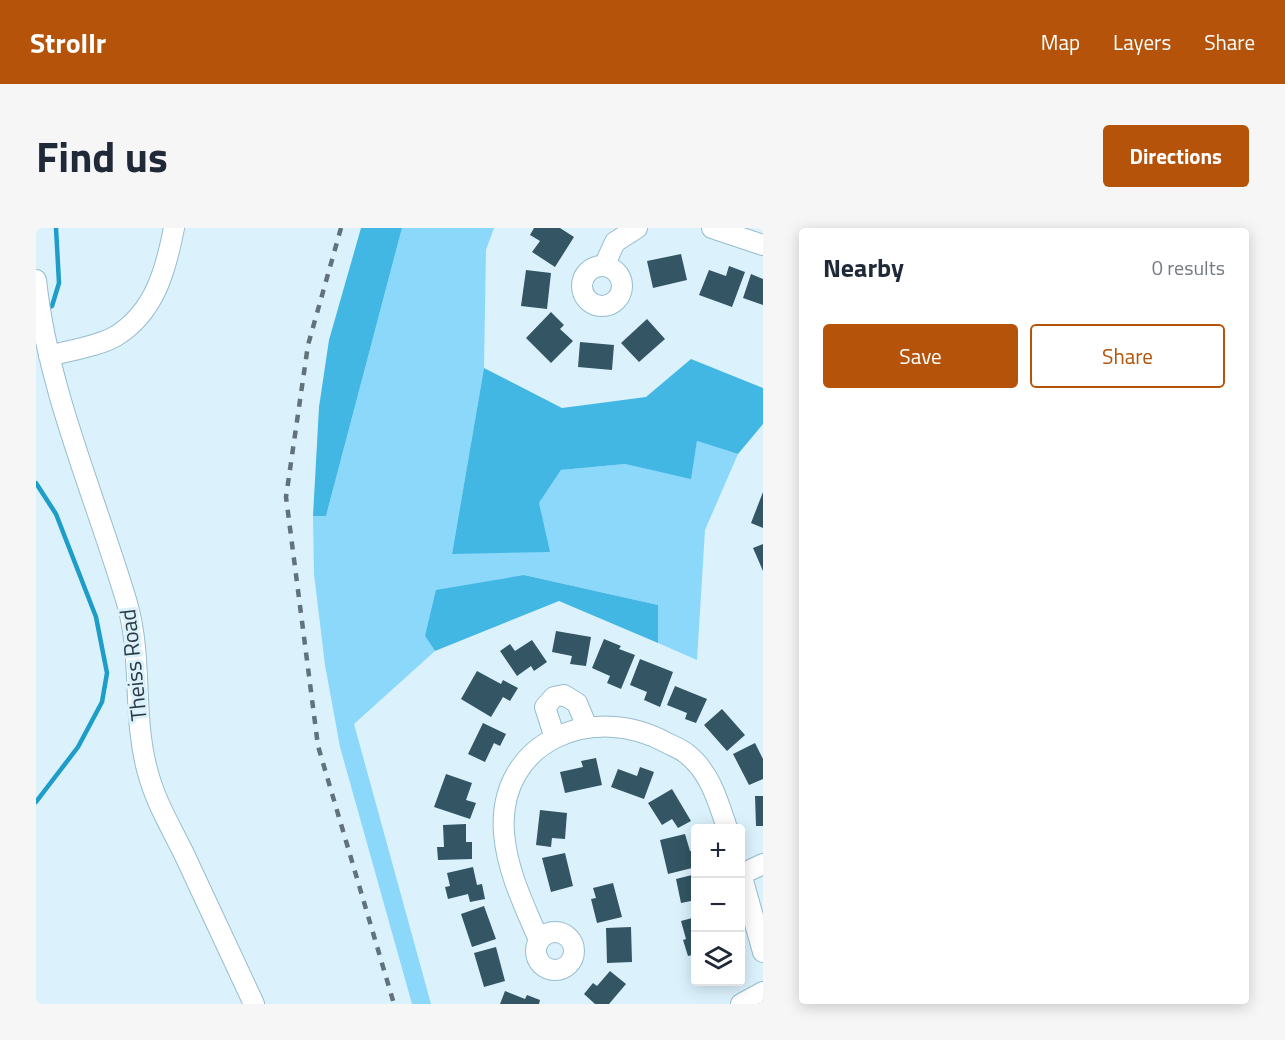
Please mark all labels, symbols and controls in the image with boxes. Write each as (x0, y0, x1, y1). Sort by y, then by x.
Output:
text: Strollr (30, 21, 106, 64)
text: Map (1041, 26, 1080, 58)
text: Layers (1113, 26, 1171, 58)
text: Share (1204, 26, 1255, 58)
text: Find us (36, 124, 168, 188)
button: Directions (1103, 125, 1249, 187)
text: Nearby (823, 248, 904, 287)
text: 0 results (1152, 252, 1225, 283)
button: Save (823, 324, 1018, 388)
button: Share (1030, 324, 1225, 388)
street label: Theiss Road (110, 607, 156, 723)
map controls (691, 824, 745, 986)
button: + (691, 824, 745, 878)
button: − (691, 878, 745, 932)
button: layers (691, 932, 745, 986)

